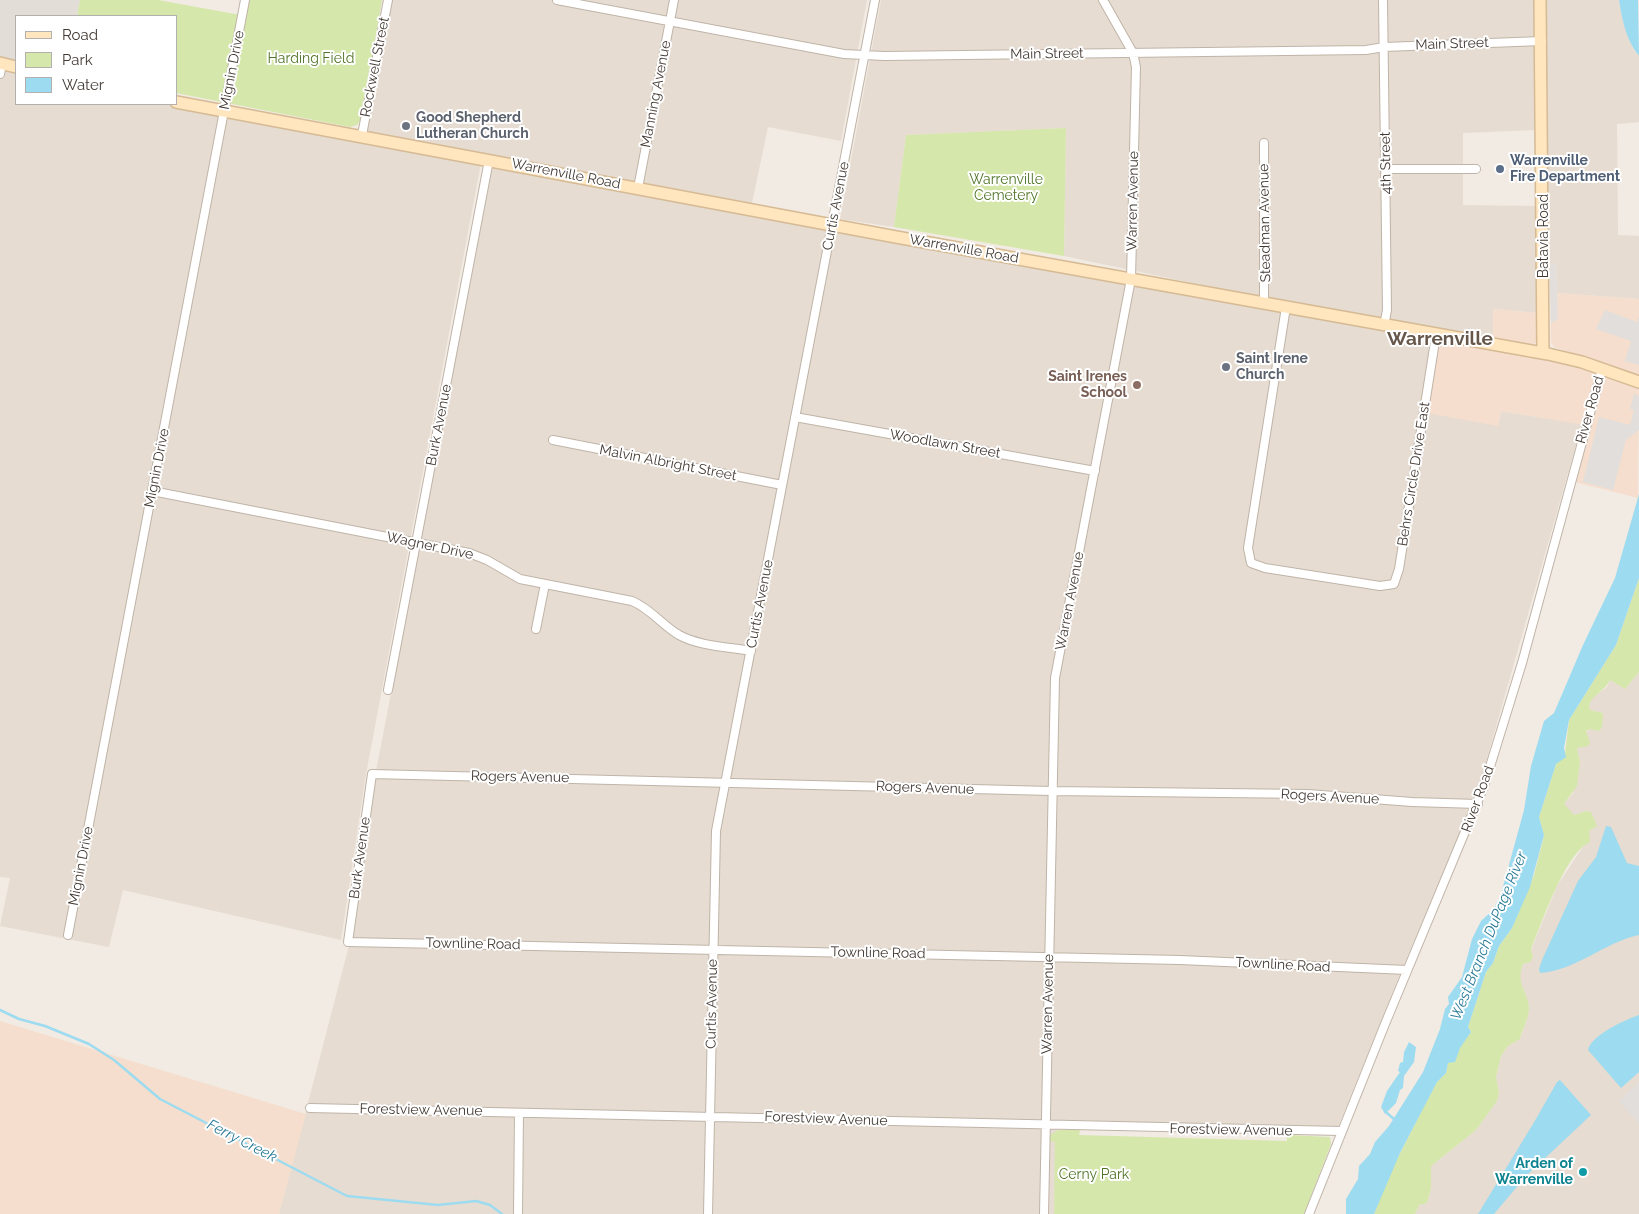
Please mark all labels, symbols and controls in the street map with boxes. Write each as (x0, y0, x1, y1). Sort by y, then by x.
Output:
legend (15, 15, 178, 105)
street label: Rockwell Street (357, 15, 393, 119)
text: Road (62, 26, 98, 44)
street label: Mignin Drive (216, 29, 248, 111)
street label: Main Street (1415, 34, 1489, 54)
street label: Manning Avenue (637, 39, 675, 149)
street label: Main Street (1010, 45, 1084, 63)
text: Park (62, 51, 93, 69)
park label: Harding Field (268, 51, 354, 67)
text: Water (62, 76, 104, 94)
place label: Good Shepherd Lutheran Church (416, 110, 529, 142)
marker: Good Shepherd Lutheran Church (400, 120, 412, 132)
street label: 4th Street (1377, 131, 1395, 195)
street label: Warren Avenue (1124, 151, 1142, 251)
place label: Warrenville Fire Department (1510, 153, 1620, 186)
street label: Warrenville Road (510, 155, 622, 193)
street label: Curtis Avenue (819, 160, 853, 252)
street label: Steadman Avenue (1256, 163, 1274, 283)
marker: Warrenville Fire Department (1494, 163, 1506, 175)
park label: Warrenville Cemetery (969, 172, 1043, 204)
street label: Batavia Road (1536, 194, 1552, 278)
street label: Warrenville Road (908, 231, 1020, 267)
district label: Warrenville (1387, 328, 1493, 350)
place label: Saint Irene Church (1236, 351, 1308, 384)
marker: Saint Irene Church (1220, 361, 1232, 373)
place label: Saint Irenes School (1048, 369, 1127, 402)
street label: River Road (1572, 374, 1608, 446)
marker: Saint Irenes School (1131, 379, 1143, 391)
street label: Burk Avenue (423, 383, 455, 467)
street label: Behrs Circle Drive East (1394, 401, 1434, 547)
street label: Woodlawn Street (888, 426, 1002, 462)
street label: Mignin Drive (141, 427, 173, 509)
street label: Malvin Albright Street (598, 441, 738, 485)
street label: Wagner Drive (385, 529, 475, 563)
street label: Warren Avenue (1052, 550, 1088, 652)
street label: Curtis Avenue (743, 558, 777, 650)
street label: River Road (1458, 763, 1498, 835)
street label: Rogers Avenue (471, 768, 569, 786)
street label: Rogers Avenue (875, 778, 975, 798)
street label: Rogers Avenue (1280, 786, 1380, 808)
street label: Burk Avenue (346, 816, 374, 900)
street label: Mignin Drive (65, 825, 97, 907)
water label: West Branch DuPage River (1447, 849, 1531, 1023)
street label: Townline Road (425, 935, 521, 953)
street label: Townline Road (830, 944, 926, 962)
street label: Warren Avenue (1039, 954, 1057, 1054)
street label: Townline Road (1235, 954, 1331, 976)
street label: Curtis Avenue (703, 959, 721, 1049)
street label: Forestview Avenue (359, 1101, 483, 1119)
street label: Forestview Avenue (764, 1108, 888, 1130)
water label: Ferry Creek (204, 1116, 280, 1166)
street label: Forestview Avenue (1169, 1121, 1293, 1139)
place label: Arden of Warrenville (1495, 1156, 1573, 1188)
marker: Arden of Warrenville (1577, 1166, 1589, 1178)
park label: Cerny Park (1059, 1167, 1129, 1183)

